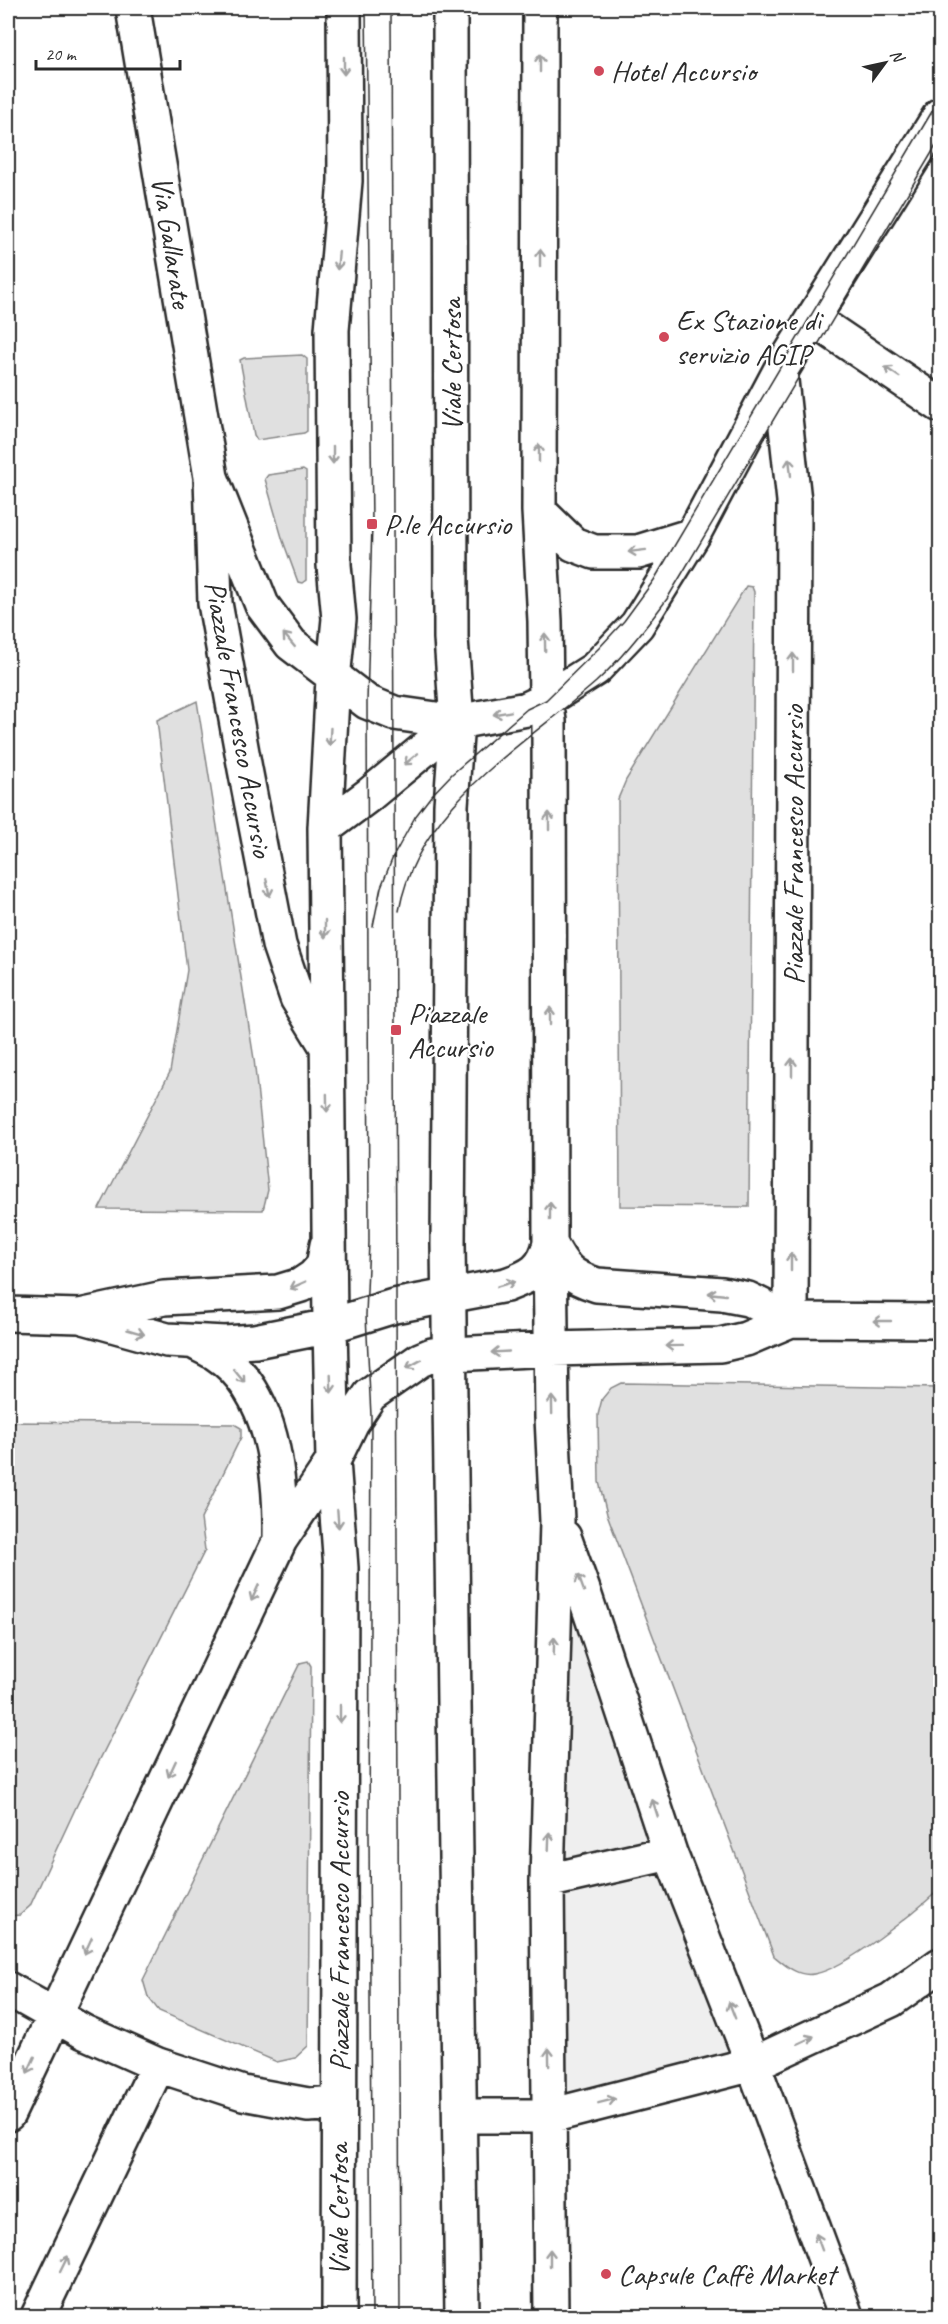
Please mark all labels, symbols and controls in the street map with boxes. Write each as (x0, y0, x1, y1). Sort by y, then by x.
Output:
scale bar (36, 33, 180, 71)
north arrow (855, 33, 915, 93)
text: 20 m (45, 43, 78, 65)
text: N (886, 46, 910, 68)
place label: Hotel Accursio (611, 52, 759, 90)
one-way arrow (534, 53, 546, 73)
one-way arrow (338, 55, 350, 75)
marker: Hotel Accursio (592, 64, 606, 78)
street label: Via Gallarate (143, 174, 201, 313)
one-way arrow (534, 248, 546, 268)
one-way arrow (332, 250, 343, 270)
street label: Viale Certosa (432, 296, 470, 431)
place label: Ex Stazione di servizio AGIP (676, 301, 824, 373)
marker: Ex Stazione di servizio AGIP (657, 330, 671, 344)
one-way arrow (884, 366, 901, 378)
one-way arrow (533, 443, 545, 463)
one-way arrow (327, 445, 339, 465)
one-way arrow (784, 457, 795, 477)
place label: P.le Accursio (384, 505, 512, 543)
marker: P.le Accursio (365, 517, 379, 531)
one-way arrow (628, 545, 647, 556)
street label: Piazzale Francesco Accursio (196, 578, 282, 861)
one-way arrow (539, 632, 551, 652)
one-way arrow (282, 633, 296, 648)
one-way arrow (788, 652, 799, 672)
street label: Piazzale Francesco Accursio (774, 704, 812, 985)
one-way arrow (492, 708, 512, 719)
one-way arrow (324, 727, 335, 747)
one-way arrow (403, 752, 419, 765)
one-way arrow (543, 812, 555, 832)
one-way arrow (263, 878, 274, 897)
one-way arrow (320, 918, 331, 938)
place label: Piazzale Accursio (408, 994, 494, 1066)
one-way arrow (544, 1007, 556, 1027)
marker: Piazzale Accursio (389, 1023, 403, 1037)
one-way arrow (786, 1057, 798, 1077)
one-way arrow (321, 1093, 333, 1113)
one-way arrow (544, 1202, 556, 1222)
one-way arrow (785, 1252, 797, 1272)
one-way arrow (496, 1278, 515, 1289)
one-way arrow (290, 1280, 308, 1291)
one-way arrow (707, 1288, 727, 1299)
one-way arrow (873, 1315, 893, 1327)
one-way arrow (126, 1326, 145, 1338)
one-way arrow (664, 1341, 684, 1352)
one-way arrow (491, 1346, 511, 1357)
one-way arrow (406, 1358, 423, 1370)
one-way arrow (232, 1368, 246, 1383)
one-way arrow (326, 1374, 337, 1394)
one-way arrow (546, 1396, 558, 1416)
one-way arrow (333, 1509, 344, 1529)
one-way arrow (574, 1574, 585, 1593)
one-way arrow (249, 1584, 261, 1602)
one-way arrow (548, 1637, 560, 1657)
one-way arrow (334, 1704, 346, 1724)
one-way arrow (165, 1760, 177, 1778)
street label: Piazzale Francesco Accursio (320, 1791, 358, 2072)
one-way arrow (649, 1799, 660, 1818)
one-way arrow (543, 1832, 554, 1852)
one-way arrow (82, 1936, 94, 1954)
one-way arrow (726, 2001, 737, 2020)
one-way arrow (797, 2033, 815, 2045)
one-way arrow (543, 2048, 555, 2068)
one-way arrow (25, 2056, 36, 2074)
one-way arrow (597, 2095, 616, 2107)
street label: Viale Certosa (319, 2141, 357, 2276)
one-way arrow (812, 2233, 823, 2252)
one-way arrow (545, 2249, 556, 2269)
one-way arrow (58, 2255, 70, 2273)
place label: Capsule Caffè Market (618, 2255, 840, 2293)
marker: Capsule Caffè Market (599, 2267, 613, 2281)

